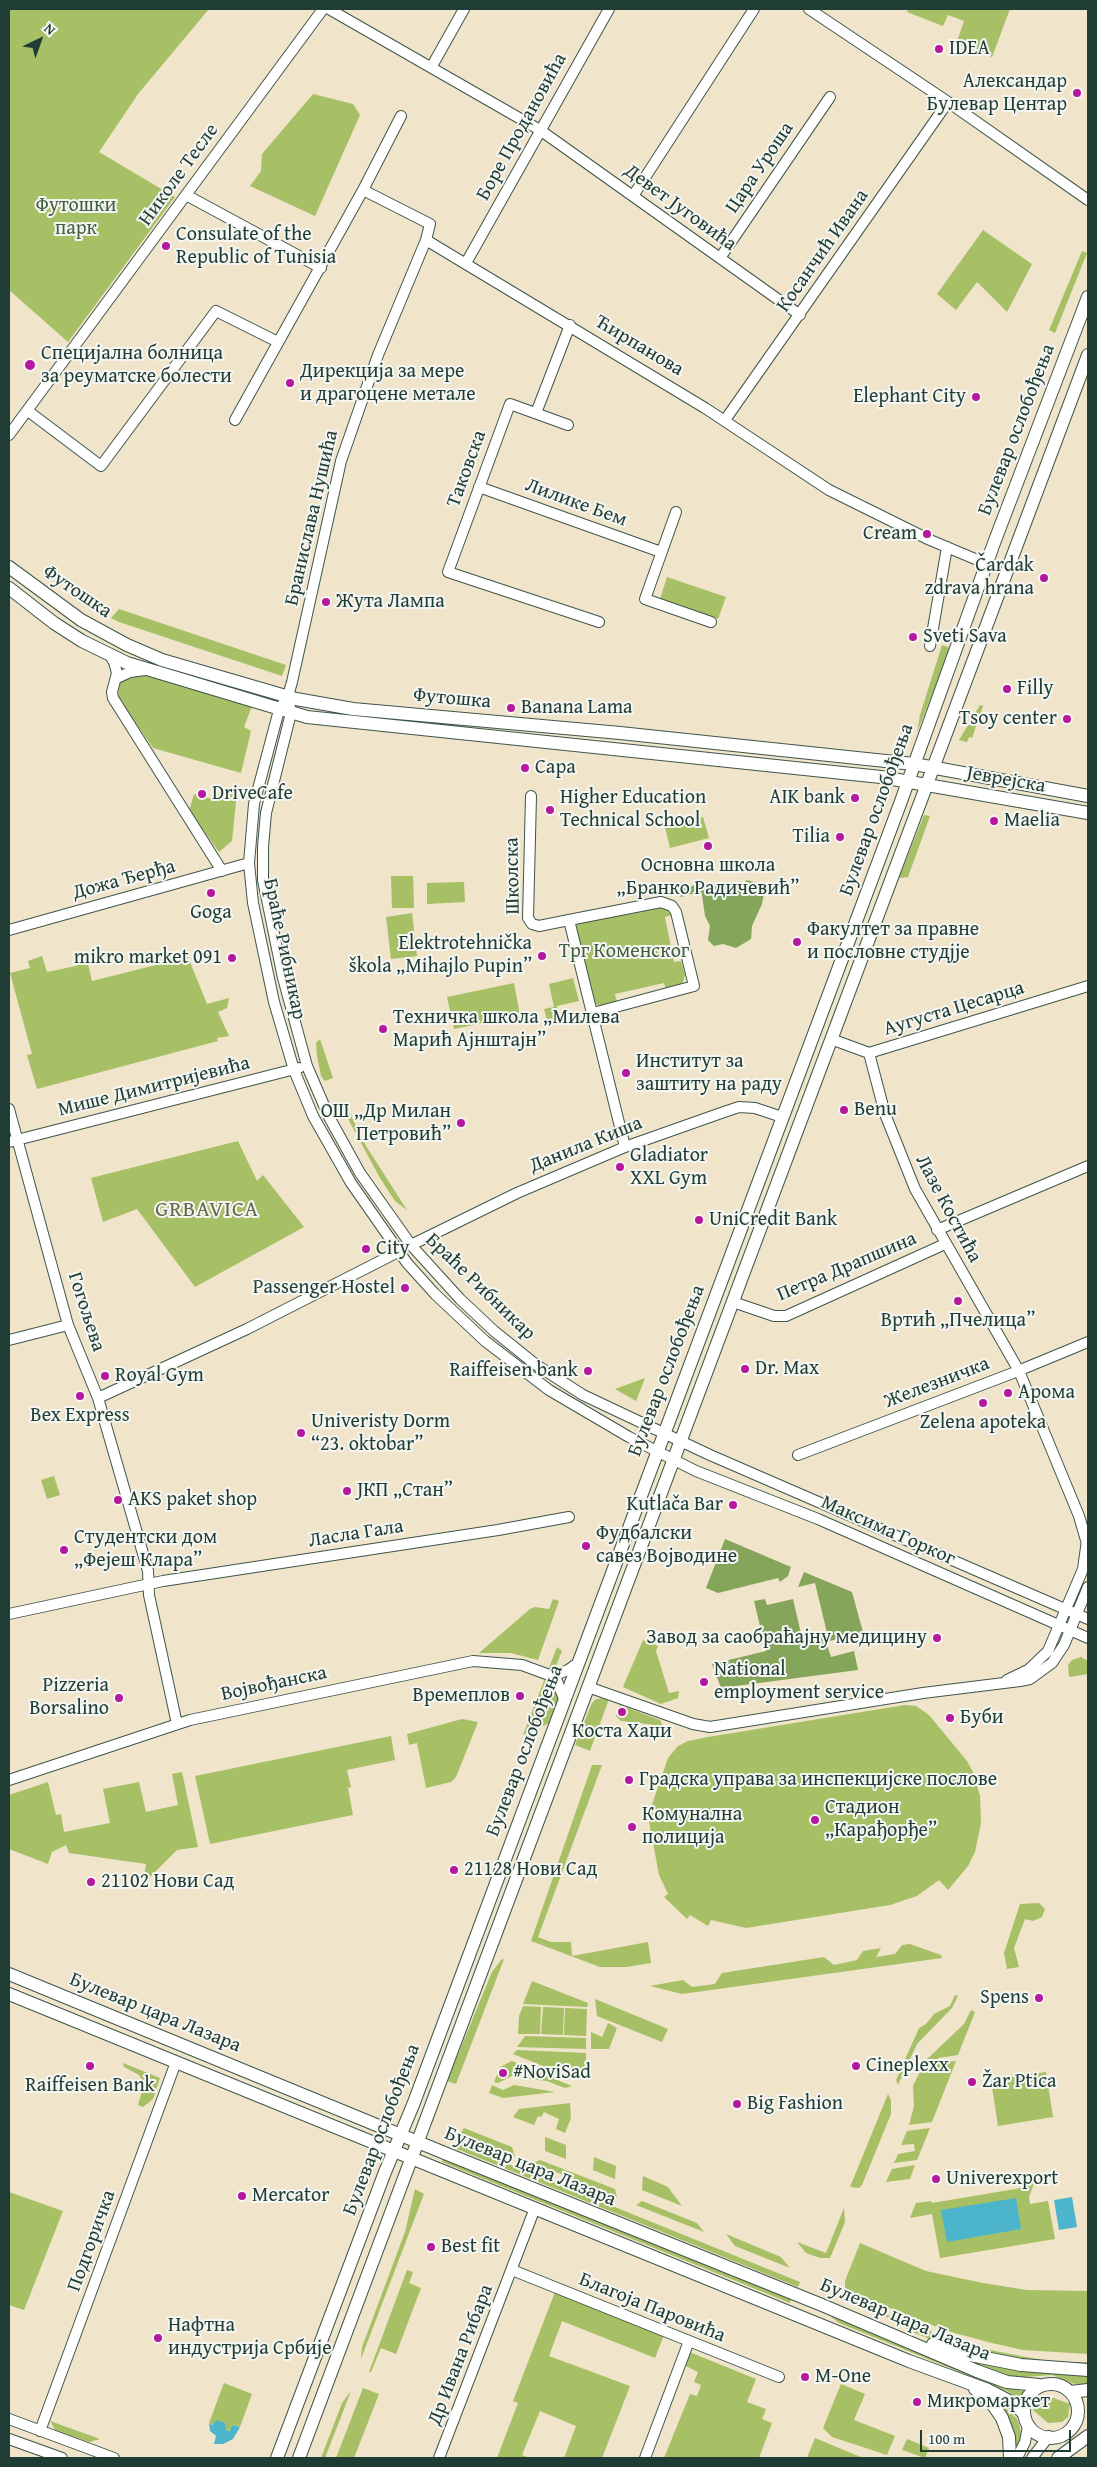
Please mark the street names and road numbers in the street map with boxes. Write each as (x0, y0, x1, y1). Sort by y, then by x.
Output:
street label: Боре Продановића (472, 49, 572, 205)
street label: Цара Уроша (721, 118, 799, 218)
street label: Николе Тесле (134, 119, 224, 231)
street label: Девет Југовића (619, 159, 741, 257)
street label: Косанчић Ивана (772, 185, 874, 317)
street label: Ћирпанова (590, 310, 688, 382)
street label: Булевар ослобођења (973, 341, 1061, 519)
street label: Таковска (442, 427, 492, 511)
street label: Бранислава Нушића (280, 428, 344, 608)
street label: Лилике Бем (522, 473, 630, 533)
street label: Футошка (38, 560, 116, 624)
street label: Футошка (412, 684, 492, 714)
street label: Булевар ослобођења (835, 721, 919, 899)
street label: Јеврејска (965, 761, 1047, 799)
street label: Школска (500, 837, 526, 915)
street label: Дожа Ђерђа (70, 855, 178, 905)
street label: Браће Рибникар (257, 876, 311, 1022)
street label: Аугуста Цесарца (881, 976, 1027, 1042)
street label: Мише Димитријевића (56, 1052, 252, 1122)
street label: Данила Киша (526, 1111, 646, 1179)
street label: Лазе Костића (910, 1151, 986, 1267)
street label: Петра Драпшина (774, 1227, 920, 1307)
street label: Браће Рибникар (420, 1228, 540, 1346)
street label: Гогољева (62, 1269, 110, 1355)
street label: Булевар ослобођења (623, 1282, 711, 1460)
street label: Железничка (881, 1352, 993, 1414)
street label: Максима Горког (817, 1491, 959, 1571)
street label: Ласла Гала (307, 1515, 405, 1553)
street label: Војвођанска (219, 1661, 329, 1707)
street label: Булевар ослобођења (481, 1662, 569, 1840)
street label: Булевар цара Лазара (66, 1968, 244, 2058)
street label: Булевар ослобођења (338, 2041, 426, 2219)
street label: Булевар цара Лазара (441, 2122, 619, 2212)
street label: Подгоричка (63, 2187, 121, 2295)
street label: Благоја Паровића (575, 2268, 729, 2348)
street label: Булевар цара Лазара (816, 2273, 994, 2367)
street label: Др Ивана Рибара (423, 2281, 499, 2429)

